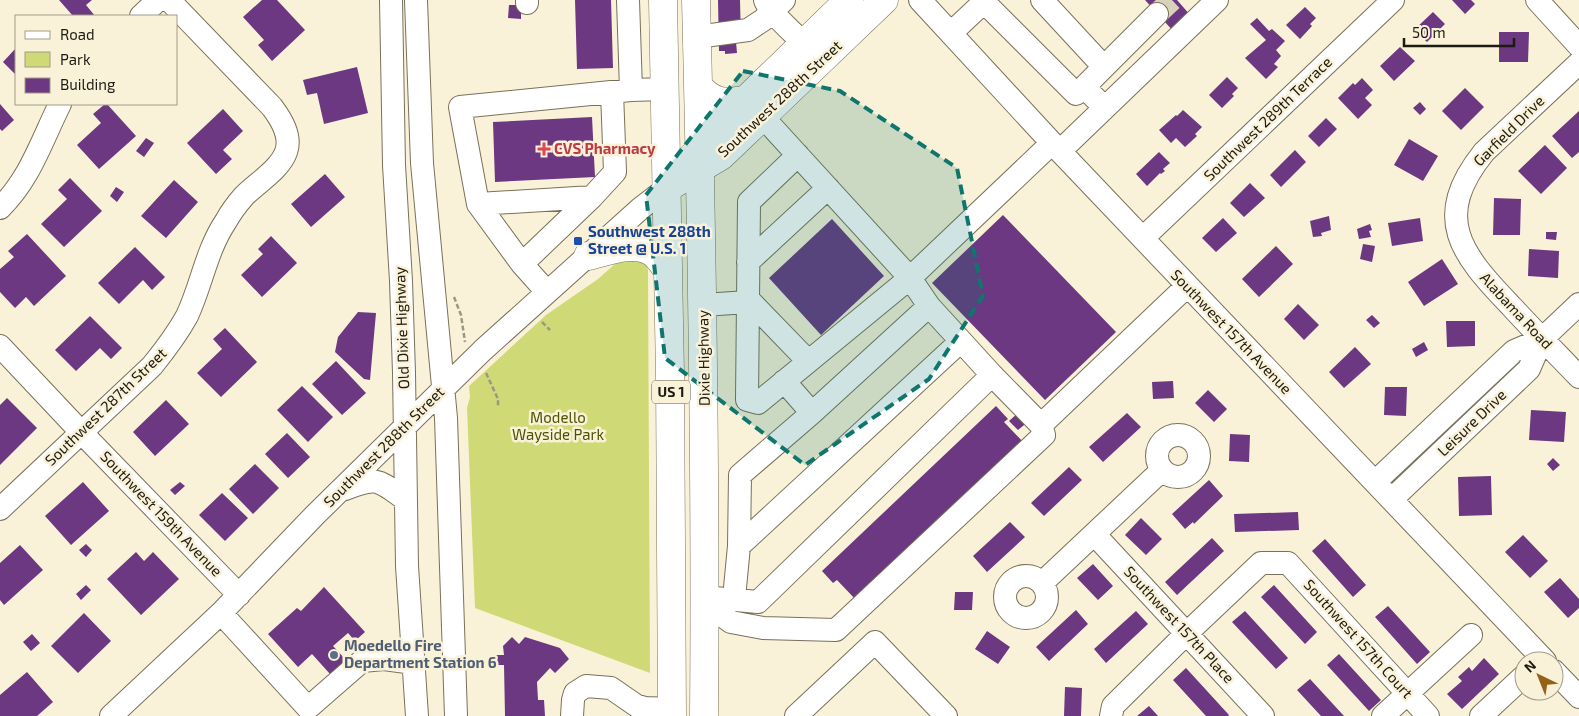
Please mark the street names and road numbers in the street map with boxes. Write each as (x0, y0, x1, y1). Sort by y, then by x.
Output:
street label: Southwest 288th Street (714, 36, 845, 160)
street label: Southwest 289th Terrace (1199, 52, 1335, 184)
street label: Garfield Drive (1469, 91, 1547, 169)
street label: Southwest 157th Avenue (1167, 265, 1296, 397)
street label: Old Dixie Highway (390, 266, 412, 390)
street label: Alabama Road (1477, 268, 1557, 352)
street label: Dixie Highway (693, 310, 713, 406)
street label: Southwest 287th Street (41, 343, 170, 469)
road number: US 1 (652, 381, 690, 404)
street label: Southwest 288th Street (319, 382, 448, 510)
street label: Leisure Drive (1433, 385, 1509, 459)
street label: Southwest 159th Avenue (97, 447, 226, 580)
street label: Southwest 157th Place (1121, 562, 1239, 686)
street label: Southwest 157th Court (1301, 575, 1417, 702)

